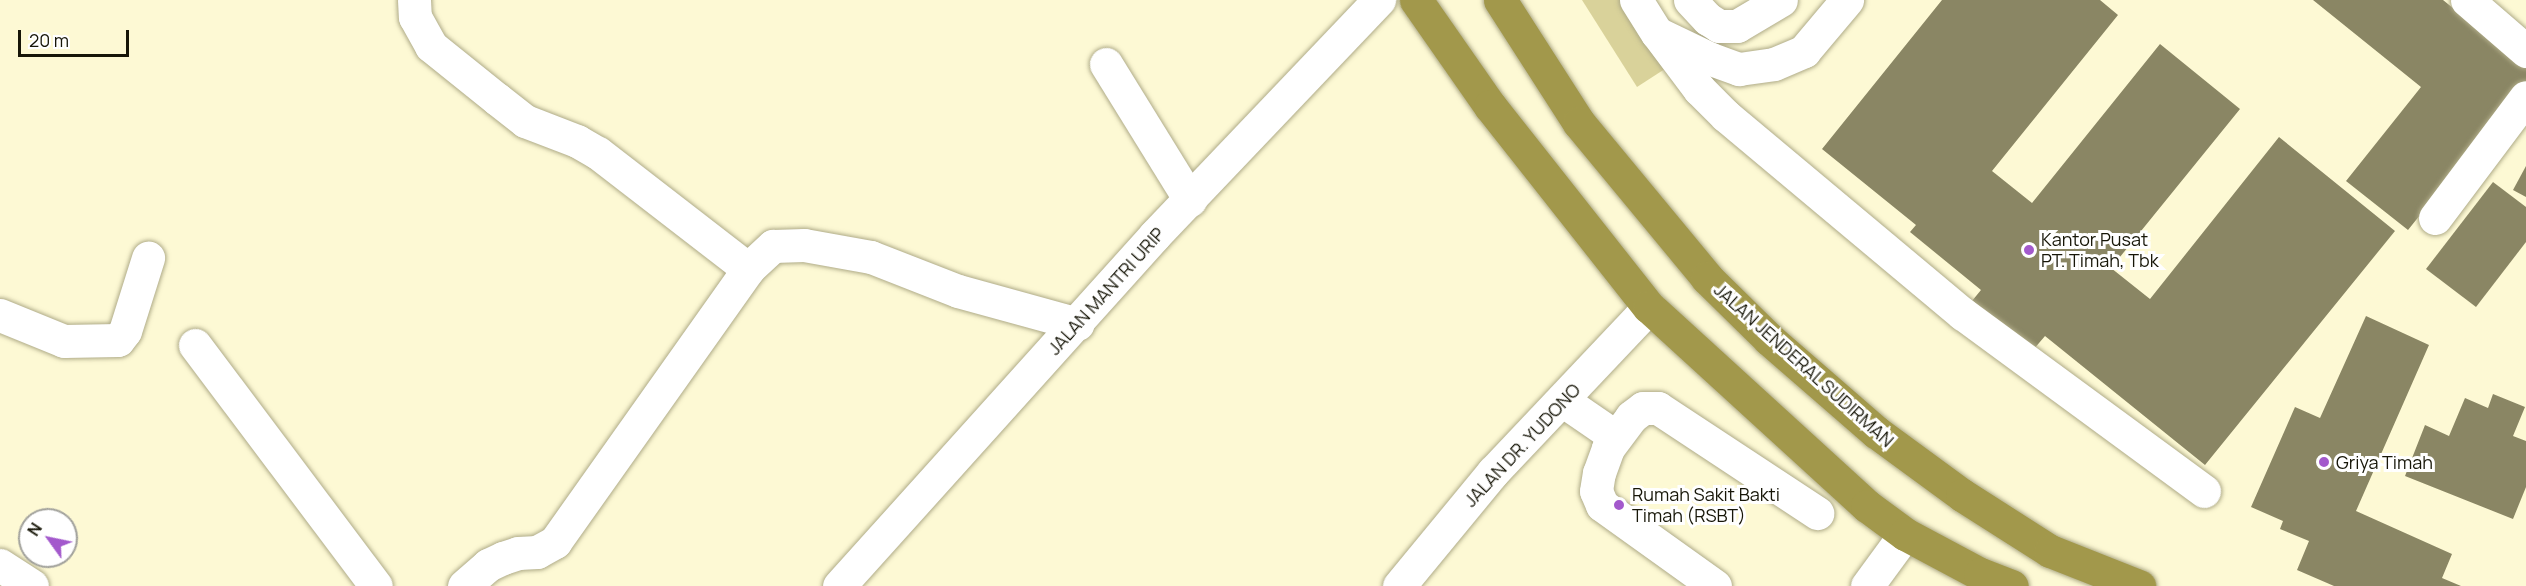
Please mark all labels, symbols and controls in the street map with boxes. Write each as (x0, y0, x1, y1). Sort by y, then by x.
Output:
scale bar (21, 18, 132, 56)
text: 20 m (29, 28, 69, 52)
street label: JALAN MANTRI URIP (1043, 223, 1169, 359)
place label: Kantor Pusat PT. Timah, Tbk (2041, 229, 2159, 272)
marker: Kantor Pusat PT. Timah, Tbk (2022, 243, 2036, 257)
street label: JALAN JENDERAL SUDIRMAN (1709, 278, 1899, 452)
street label: JALAN DR. YUDONO (1459, 379, 1585, 511)
place label: Griya Timah (2336, 451, 2433, 473)
marker: Griya Timah (2317, 455, 2331, 469)
place label: Rumah Sakit Bakti Timah (RSBT) (1632, 484, 1780, 526)
marker: Rumah Sakit Bakti Timah (RSBT) (1610, 496, 1628, 514)
north arrow (18, 508, 78, 568)
text: N (22, 518, 47, 540)

